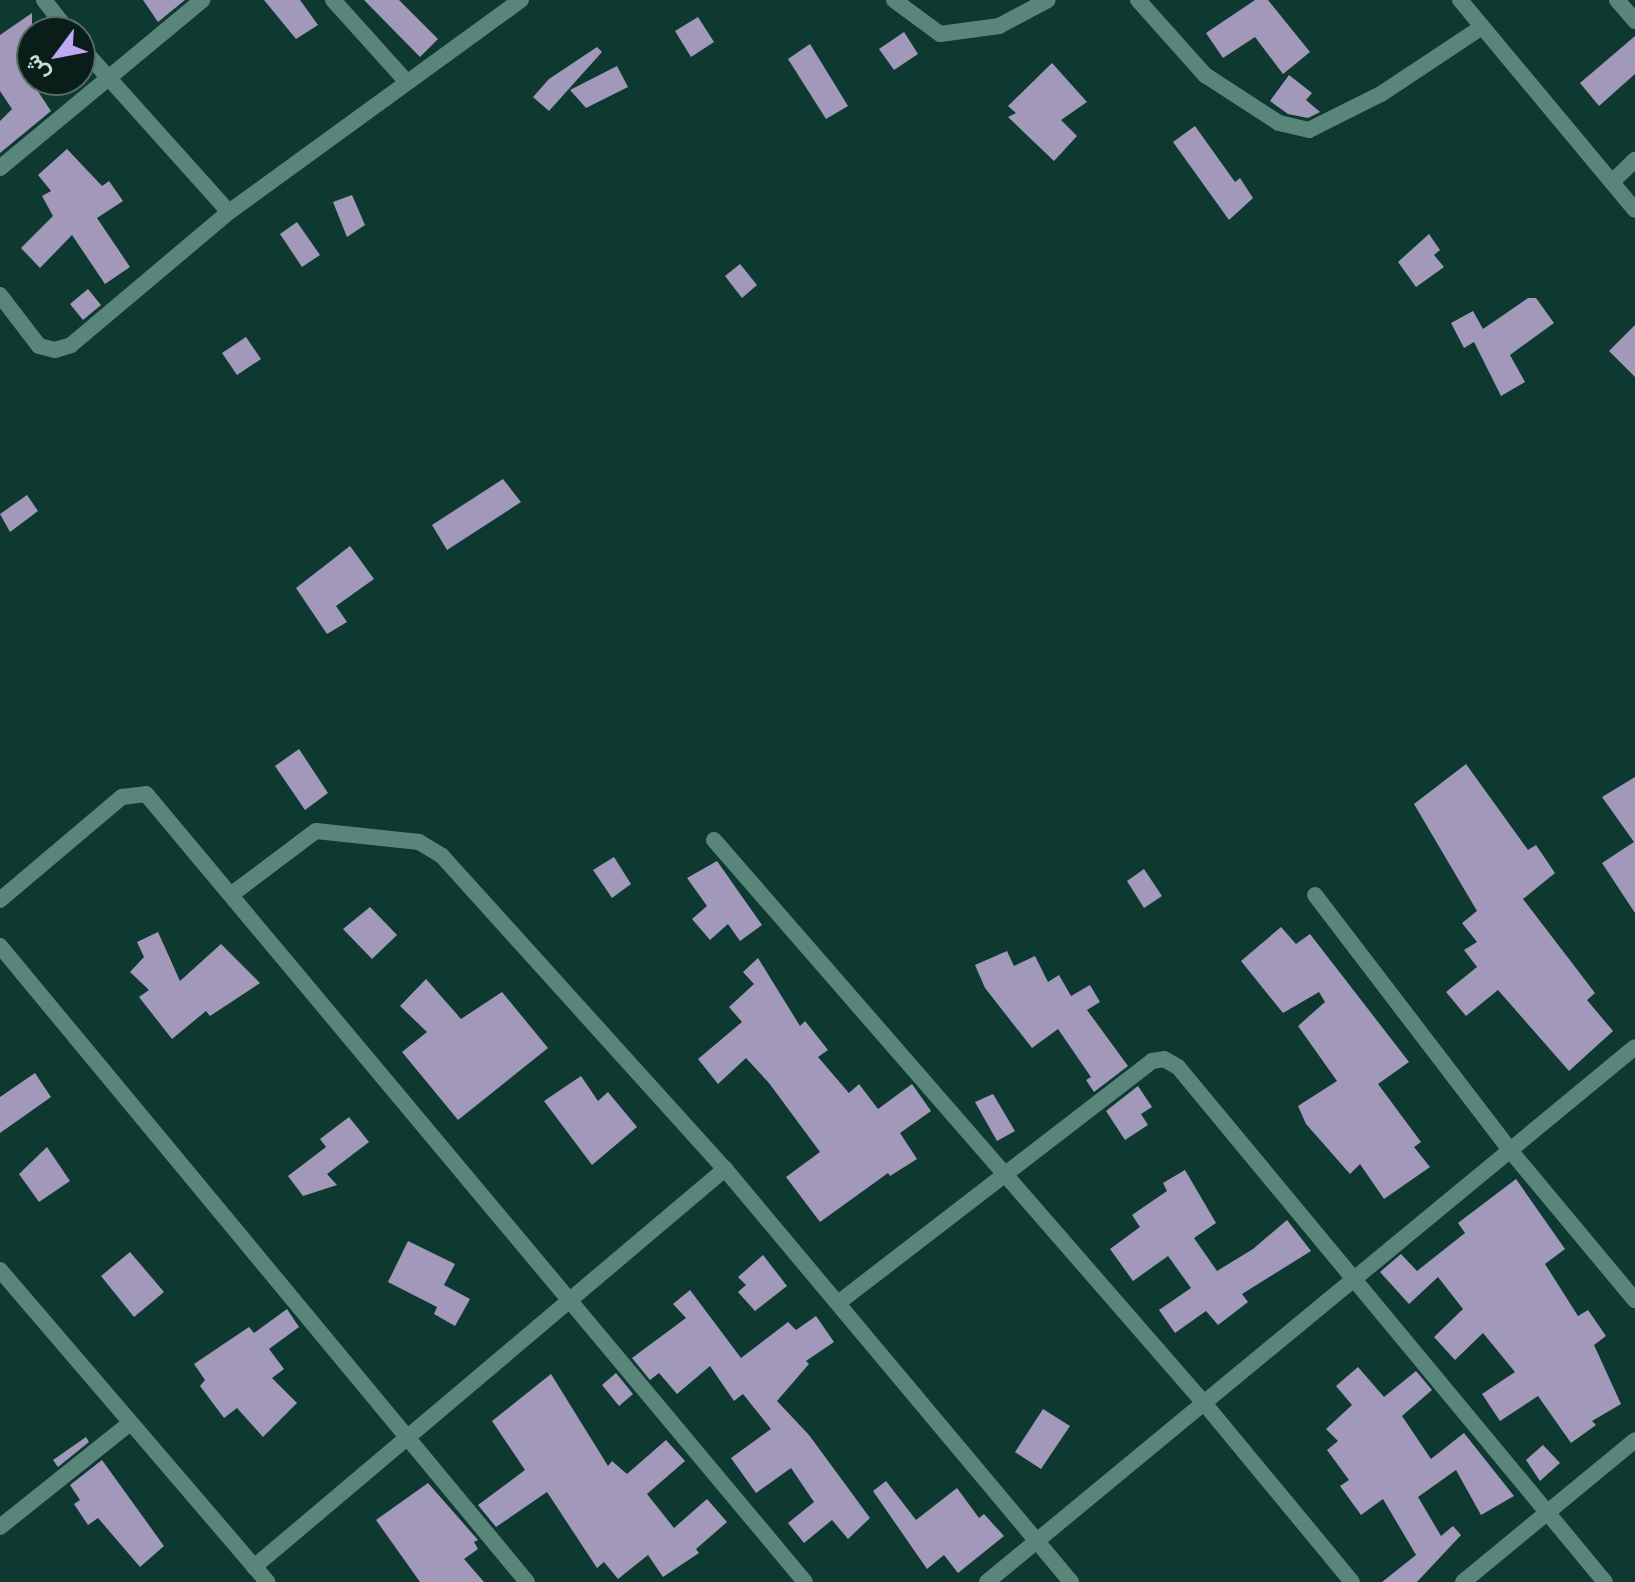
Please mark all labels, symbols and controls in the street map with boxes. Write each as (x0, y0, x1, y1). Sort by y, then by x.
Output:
north arrow (16, 16, 96, 96)
text: ش (19, 50, 55, 86)

